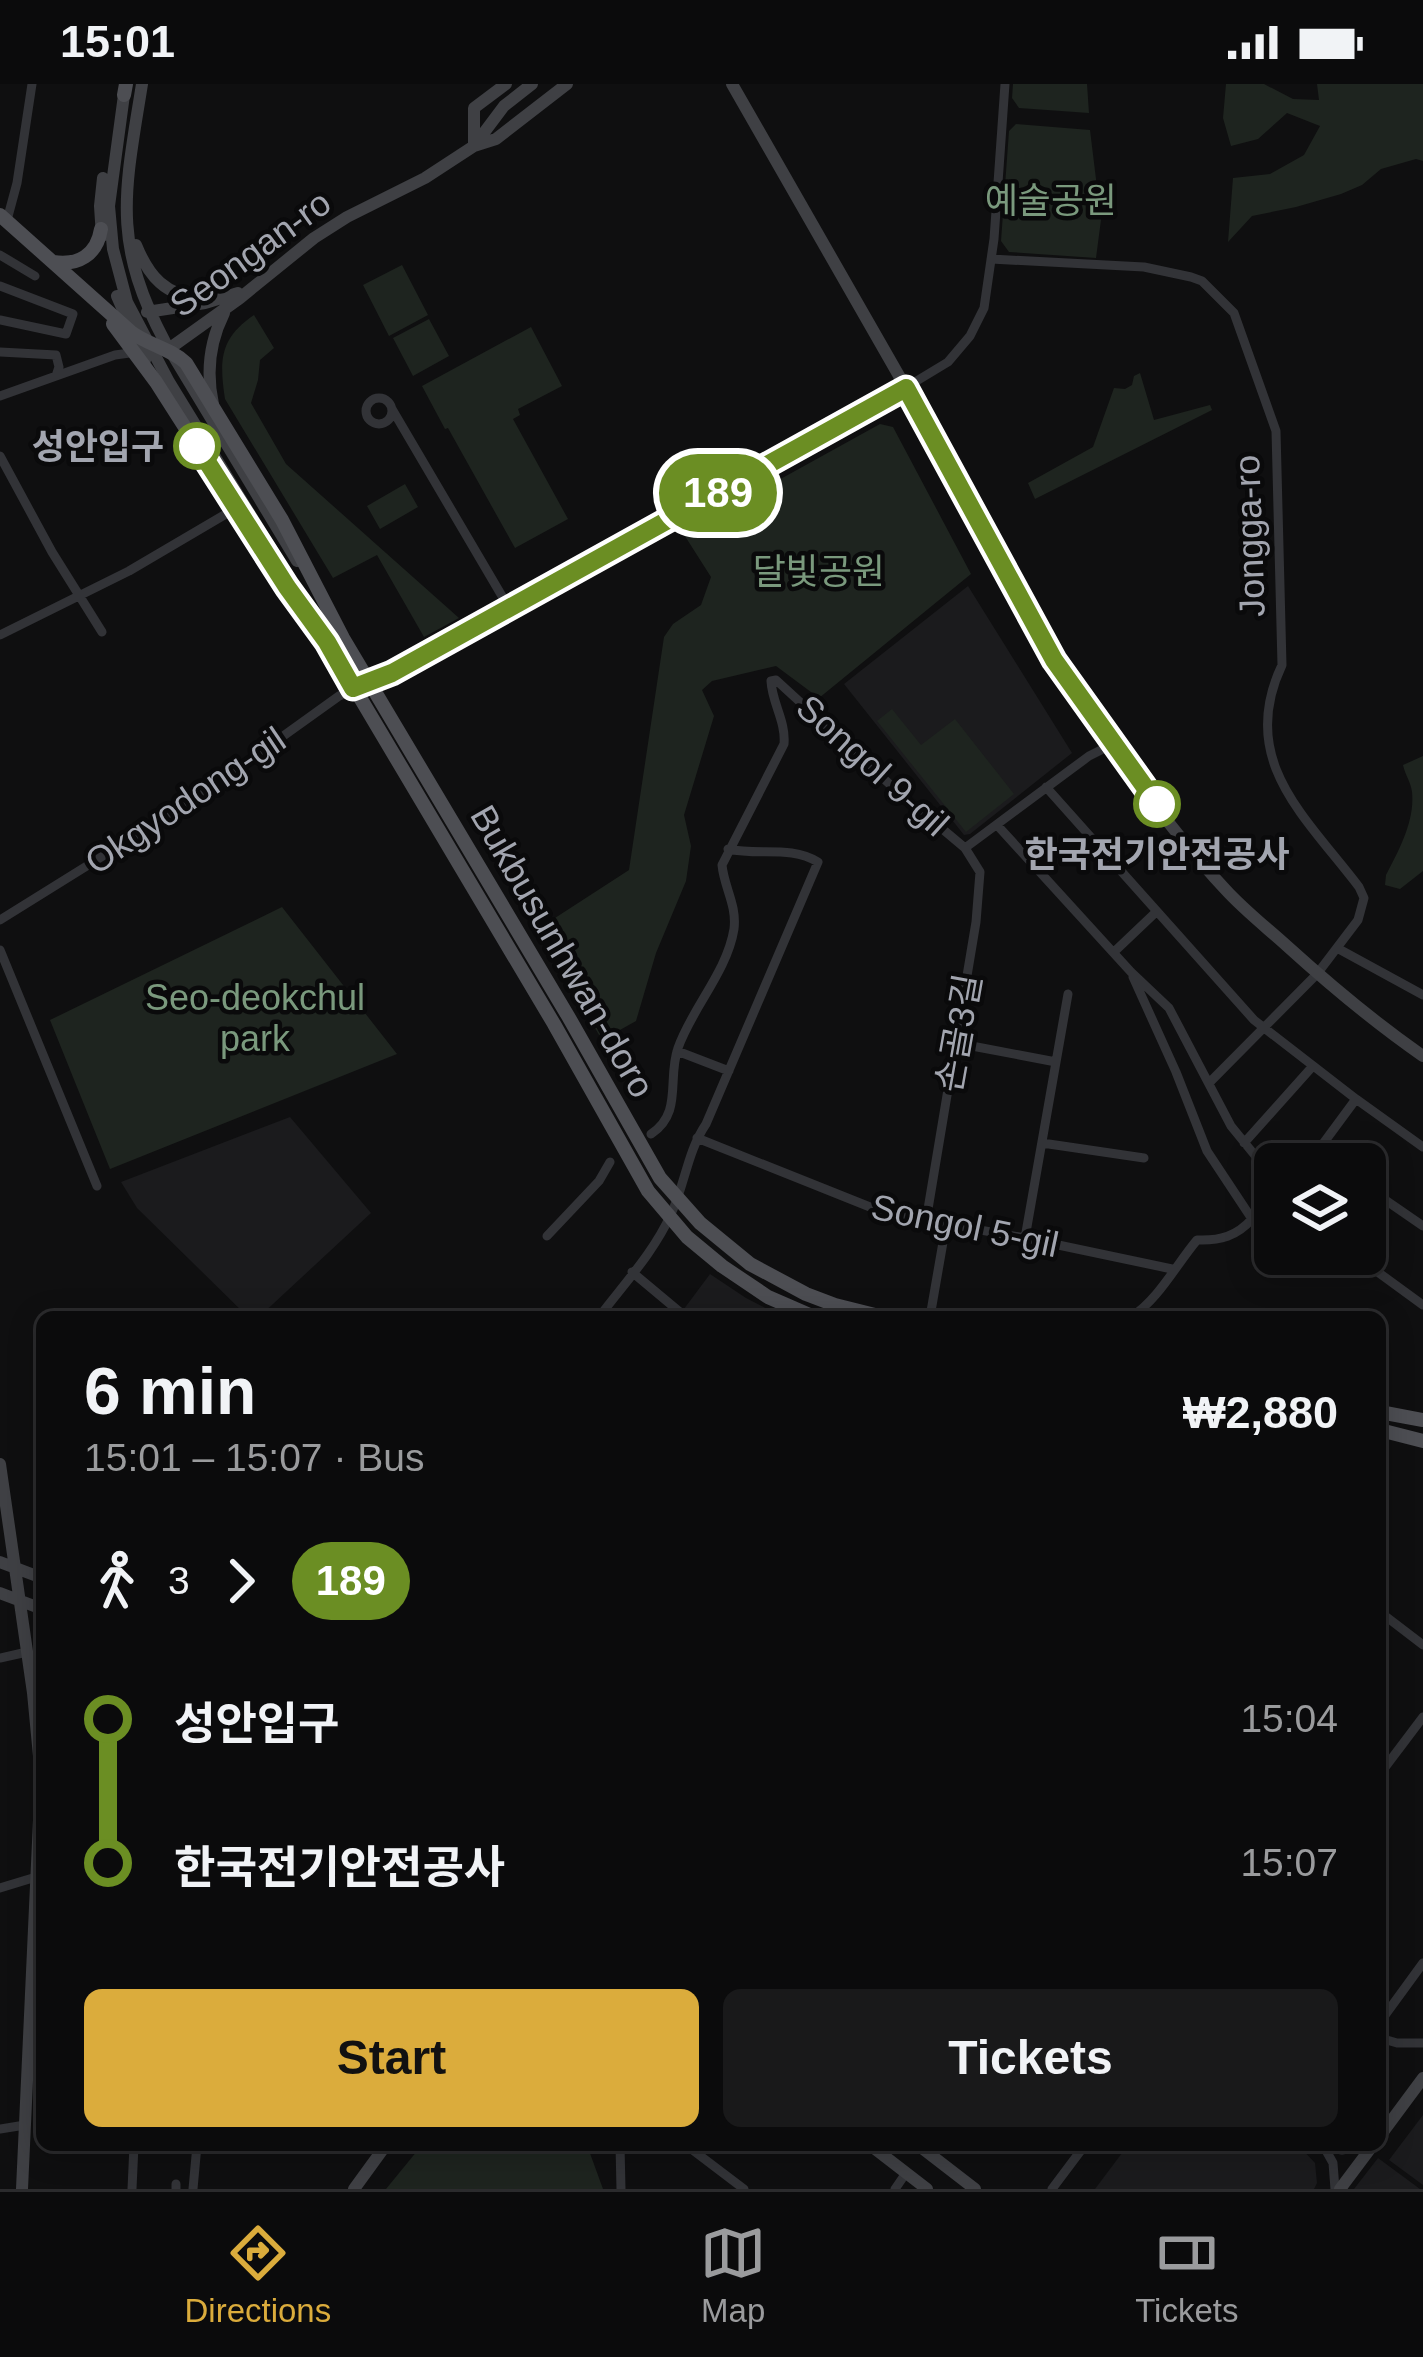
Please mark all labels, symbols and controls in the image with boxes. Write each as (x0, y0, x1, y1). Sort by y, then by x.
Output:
text: 15:01 (60, 16, 175, 67)
park label: 예술공원 (985, 180, 1117, 221)
street label: Seongan-ro (162, 182, 338, 325)
marker: 성안입구 (175, 424, 219, 468)
place label: 성안입구 (32, 426, 164, 467)
line badge: 189 (649, 454, 787, 532)
street label: Jongga-ro (1226, 454, 1273, 618)
text: 189 (683, 469, 753, 516)
park label: 달빛공원 (753, 551, 885, 592)
street label: Songol 9-gil (788, 687, 957, 844)
street label: Okgyodong-gil (78, 719, 293, 882)
marker: 한국전기안전공사 (1135, 782, 1179, 826)
street label: Bukbusunhwan-doro (462, 798, 663, 1104)
place label: 한국전기안전공사 (1025, 834, 1289, 875)
street label: 손골3길 (928, 971, 989, 1095)
park label: Seo-deokchul park (145, 977, 365, 1059)
map controls (1254, 1143, 1386, 1275)
button: layers (1254, 1143, 1386, 1275)
street label: Songol 5-gil (868, 1186, 1062, 1265)
text: 6 min (84, 1354, 256, 1428)
text: ₩2,880 (1183, 1387, 1338, 1438)
text: 15:01 – 15:07 · Bus (84, 1436, 424, 1479)
icon: walk (84, 1548, 150, 1614)
icon: forward (208, 1548, 274, 1614)
text: 189 (316, 1557, 386, 1604)
text: 3 (168, 1559, 190, 1602)
text: 15:04 (1240, 1697, 1338, 1740)
text: 성안입구 (174, 1698, 340, 1749)
text: 15:07 (1240, 1841, 1338, 1884)
text: 한국전기안전공사 (174, 1842, 505, 1893)
button: Start (84, 1989, 699, 2127)
button: Tickets (723, 1989, 1338, 2127)
tab: Directions (184, 2220, 331, 2330)
tab: Map (700, 2220, 766, 2330)
tab: Tickets (1135, 2220, 1238, 2330)

